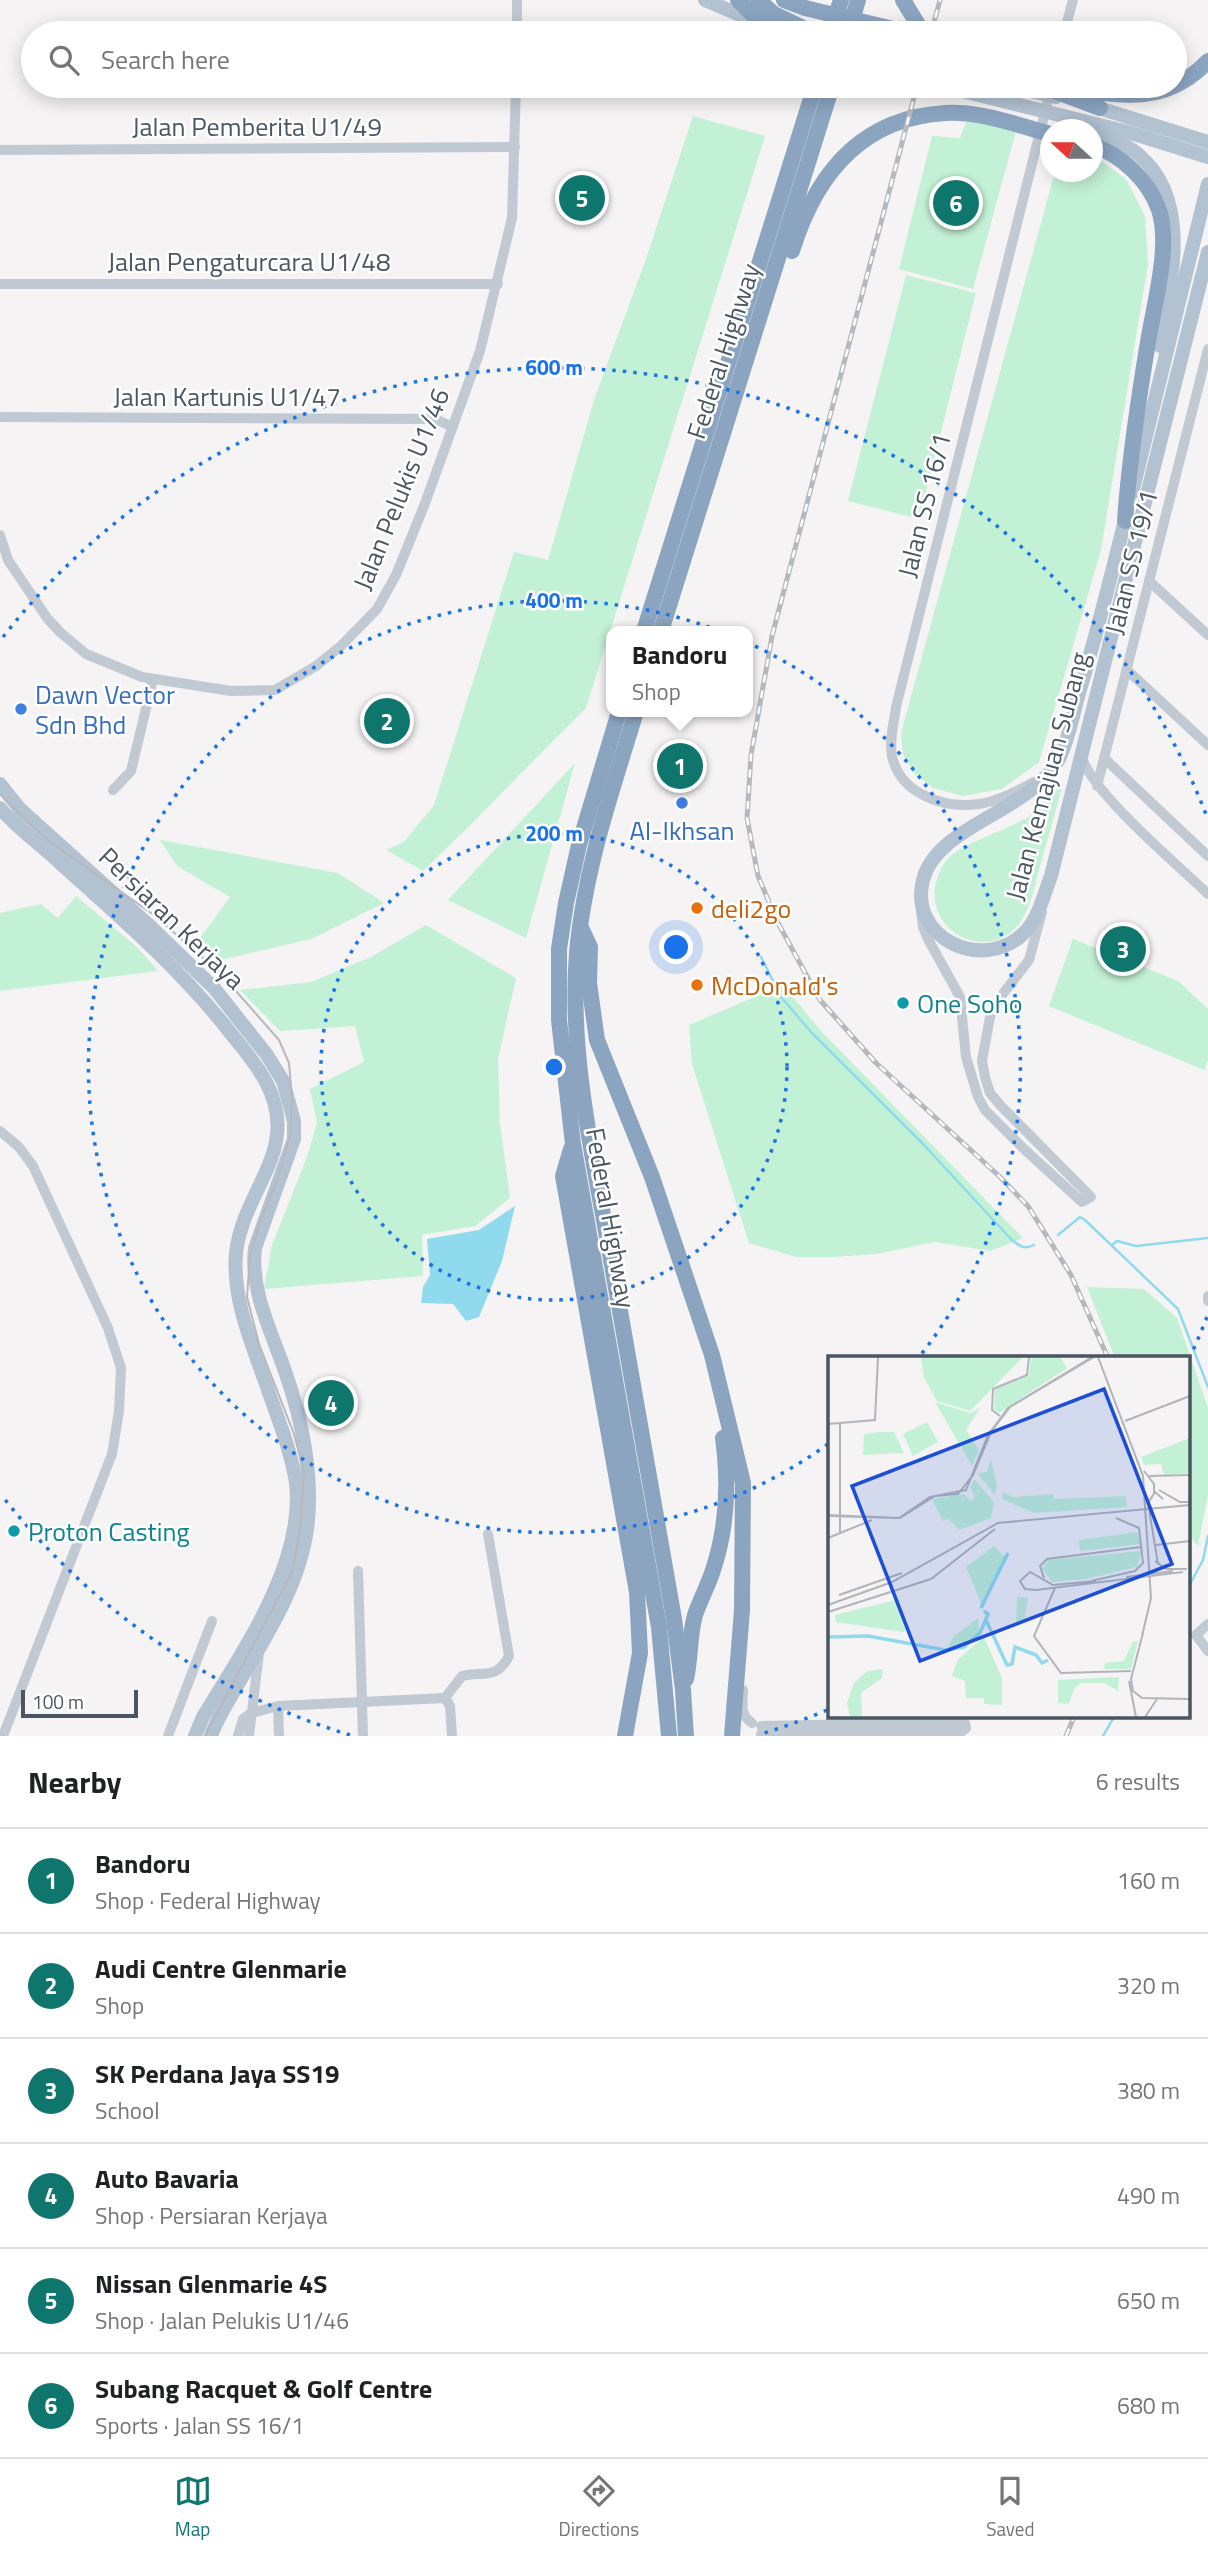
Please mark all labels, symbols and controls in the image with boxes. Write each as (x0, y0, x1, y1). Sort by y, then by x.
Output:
search box (21, 21, 1187, 98)
text: Search here (101, 40, 230, 79)
icon: search (45, 41, 83, 79)
street label: Jalan Pemberita U1/49 (132, 107, 382, 146)
north arrow (1040, 119, 1103, 182)
pin: 5 (559, 172, 605, 224)
pin: 6 (933, 177, 979, 229)
street label: Jalan Pengaturcara U1/48 (108, 242, 390, 281)
street label: Federal Highway (676, 258, 770, 444)
text: 600 m (525, 351, 583, 383)
street label: Jalan Kartunis U1/47 (113, 377, 341, 416)
street label: Jalan Pelukis U1/46 (343, 382, 459, 596)
street label: Jalan SS 16/1 (887, 429, 961, 581)
street label: Jalan SS 19/1 (1094, 486, 1168, 638)
text: 400 m (525, 584, 583, 616)
popup (606, 626, 753, 717)
text: Bandoru (632, 635, 727, 674)
street label: Jalan Kemajuan Subang (995, 647, 1099, 905)
text: Shop (632, 674, 681, 709)
place label: Dawn Vector Sdn Bhd (35, 675, 175, 744)
pin: 2 (364, 695, 410, 747)
marker: Dawn Vector Sdn Bhd (13, 701, 29, 717)
pin: 1 (657, 740, 703, 792)
marker: Al-Ikhsan (674, 795, 690, 811)
place label: Al-Ikhsan (630, 811, 734, 850)
text: 200 m (525, 817, 583, 849)
street label: Persiaran Kerjaya (90, 838, 254, 998)
place label: deli2go (711, 889, 791, 928)
marker: deli2go (689, 900, 705, 916)
pin: 3 (1100, 923, 1146, 975)
your location (659, 930, 693, 964)
place label: McDonald's (711, 966, 839, 1005)
marker: McDonald's (689, 977, 705, 993)
place label: One Soho (917, 984, 1022, 1023)
marker: One Soho (895, 995, 911, 1011)
centre of rings (542, 1055, 566, 1079)
street label: Federal Highway (576, 1125, 646, 1311)
inset map (828, 1356, 1190, 1718)
pin: 4 (308, 1377, 354, 1429)
place label: Proton Casting (28, 1512, 190, 1551)
marker: Proton Casting (6, 1523, 22, 1539)
scale bar (21, 1687, 138, 1719)
text: 100 m (32, 1687, 84, 1716)
text: Nearby (28, 1759, 121, 1805)
text: 6 results (1096, 1764, 1180, 1799)
text: Bandoru (95, 1844, 191, 1883)
text: 1 (45, 1863, 57, 1898)
text: 160 m (1117, 1863, 1180, 1898)
text: Shop · Federal Highway (95, 1883, 321, 1918)
text: Audi Centre Glenmarie (95, 1949, 347, 1988)
text: 2 (45, 1968, 57, 2003)
text: 320 m (1117, 1968, 1180, 2003)
text: Shop (95, 1988, 144, 2023)
text: SK Perdana Jaya SS19 (95, 2054, 340, 2093)
text: 3 (45, 2073, 57, 2108)
text: 380 m (1117, 2073, 1180, 2108)
text: School (95, 2093, 159, 2128)
text: Auto Bavaria (95, 2159, 239, 2198)
text: 4 (45, 2178, 57, 2213)
text: 490 m (1117, 2178, 1180, 2213)
text: Shop · Persiaran Kerjaya (95, 2198, 328, 2233)
text: Nissan Glenmarie 4S (95, 2264, 327, 2303)
text: 5 (45, 2283, 57, 2318)
text: 650 m (1117, 2283, 1180, 2318)
text: Shop · Jalan Pelukis U1/46 (95, 2303, 349, 2338)
text: Subang Racquet & Golf Centre (95, 2369, 432, 2408)
text: 6 (45, 2388, 57, 2423)
text: 680 m (1117, 2388, 1180, 2423)
text: Sports · Jalan SS 16/1 (95, 2408, 304, 2443)
tab: Map (174, 2472, 212, 2543)
tab: Directions (559, 2472, 639, 2543)
tab: Saved (986, 2472, 1034, 2543)

